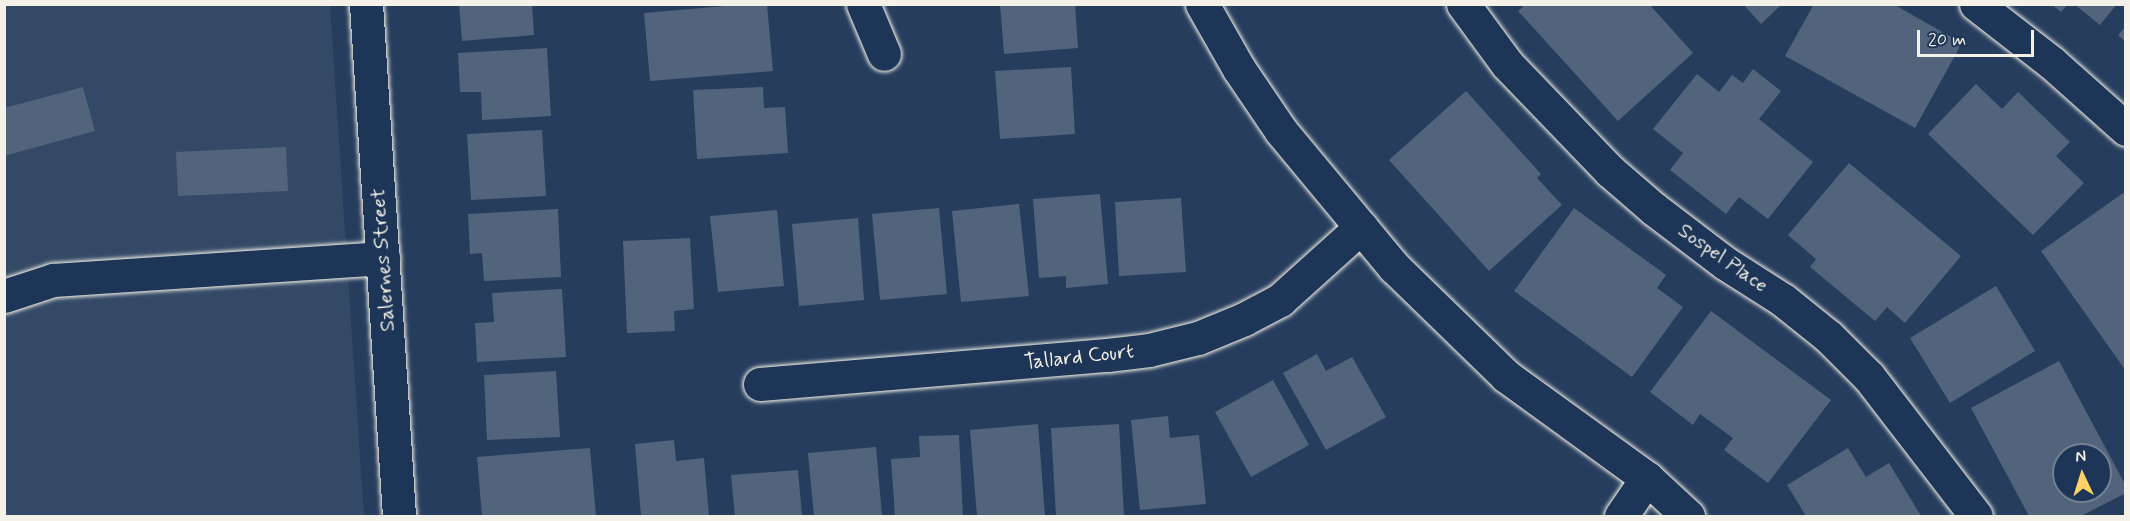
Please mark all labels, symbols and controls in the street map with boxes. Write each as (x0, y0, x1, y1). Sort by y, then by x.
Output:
scale bar (1920, 18, 2037, 56)
text: 20 m (1928, 28, 1966, 52)
street label: Salernes Street (365, 188, 401, 332)
street label: Sospel Place (1673, 218, 1773, 298)
street label: Tallard Court (1021, 338, 1137, 376)
north arrow (2052, 443, 2112, 503)
text: N (2075, 446, 2087, 467)

